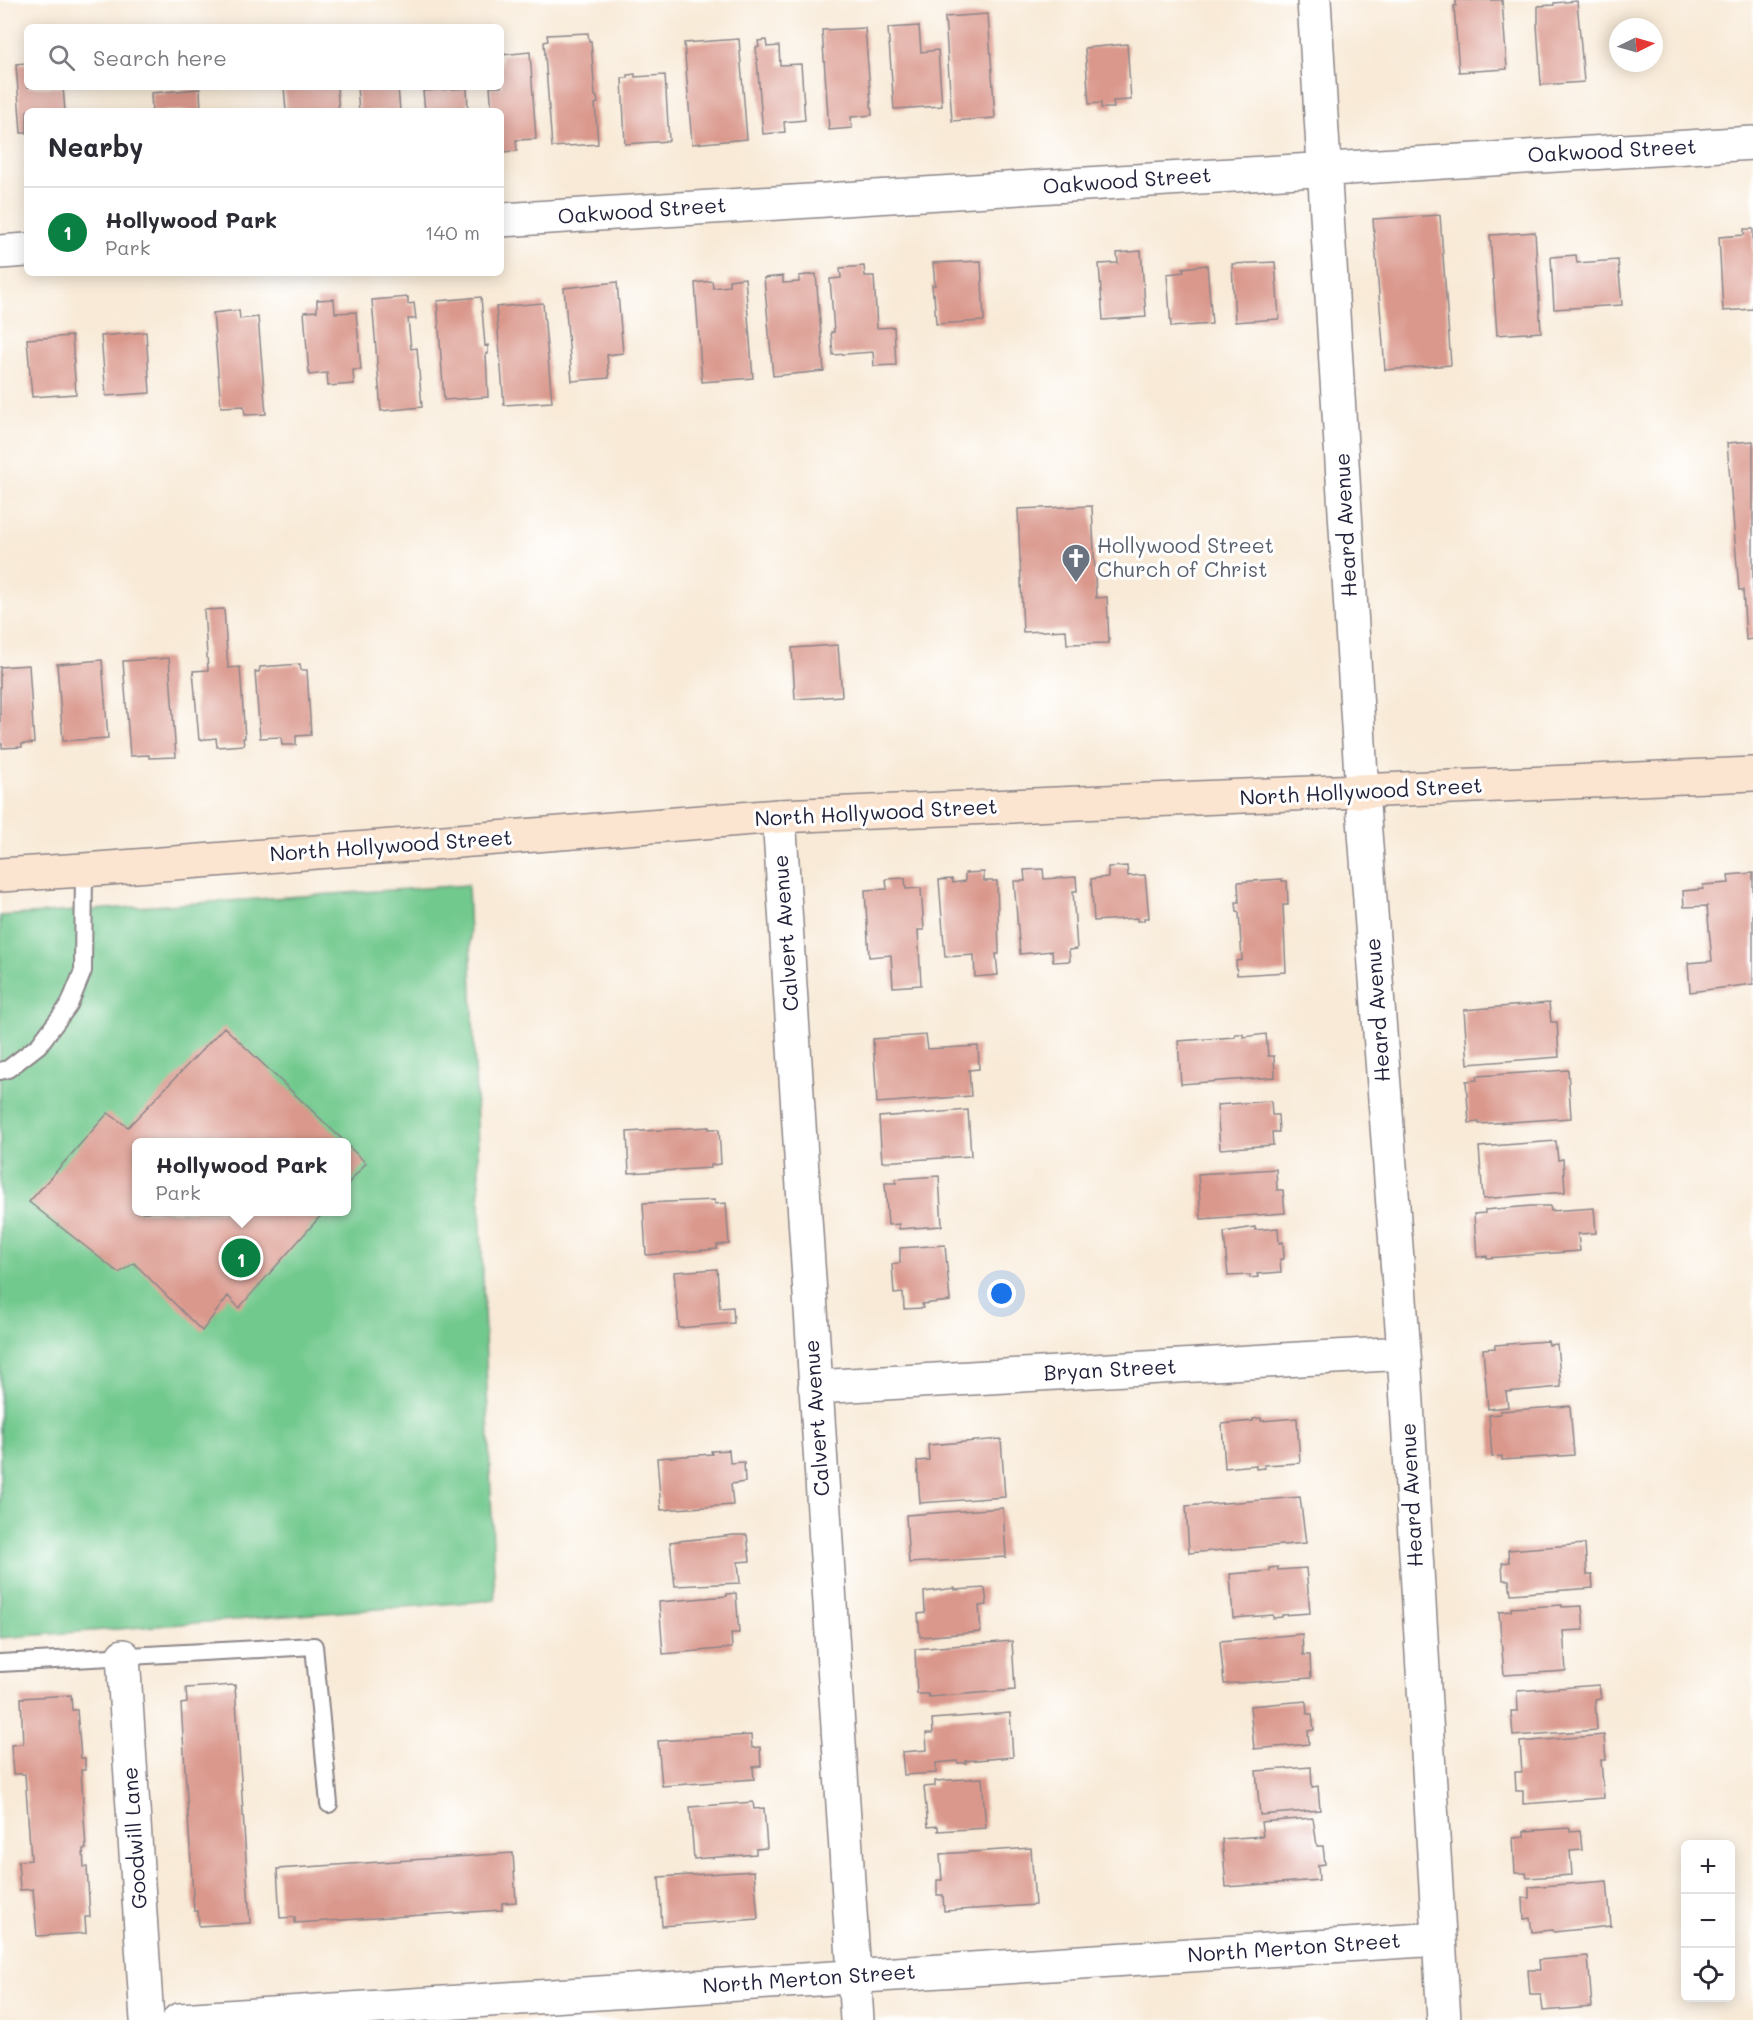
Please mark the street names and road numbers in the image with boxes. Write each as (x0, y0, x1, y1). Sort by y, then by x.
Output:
street label: Oakwood Street (1527, 132, 1697, 167)
street label: Oakwood Street (1042, 160, 1212, 199)
street label: Oakwood Street (557, 190, 727, 229)
street label: Heard Avenue (1327, 452, 1362, 598)
street label: North Hollywood Street (1239, 771, 1483, 810)
street label: North Hollywood Street (754, 792, 998, 831)
street label: North Hollywood Street (269, 823, 513, 866)
street label: Calvert Avenue (766, 854, 803, 1012)
street label: Heard Avenue (1358, 937, 1395, 1083)
street label: Calvert Avenue (797, 1339, 834, 1497)
street label: Bryan Street (1043, 1352, 1177, 1385)
street label: Heard Avenue (1393, 1422, 1428, 1568)
street label: Goodwill Lane (115, 1766, 152, 1910)
street label: North Merton Street (1186, 1926, 1401, 1967)
street label: North Merton Street (701, 1957, 916, 1998)

